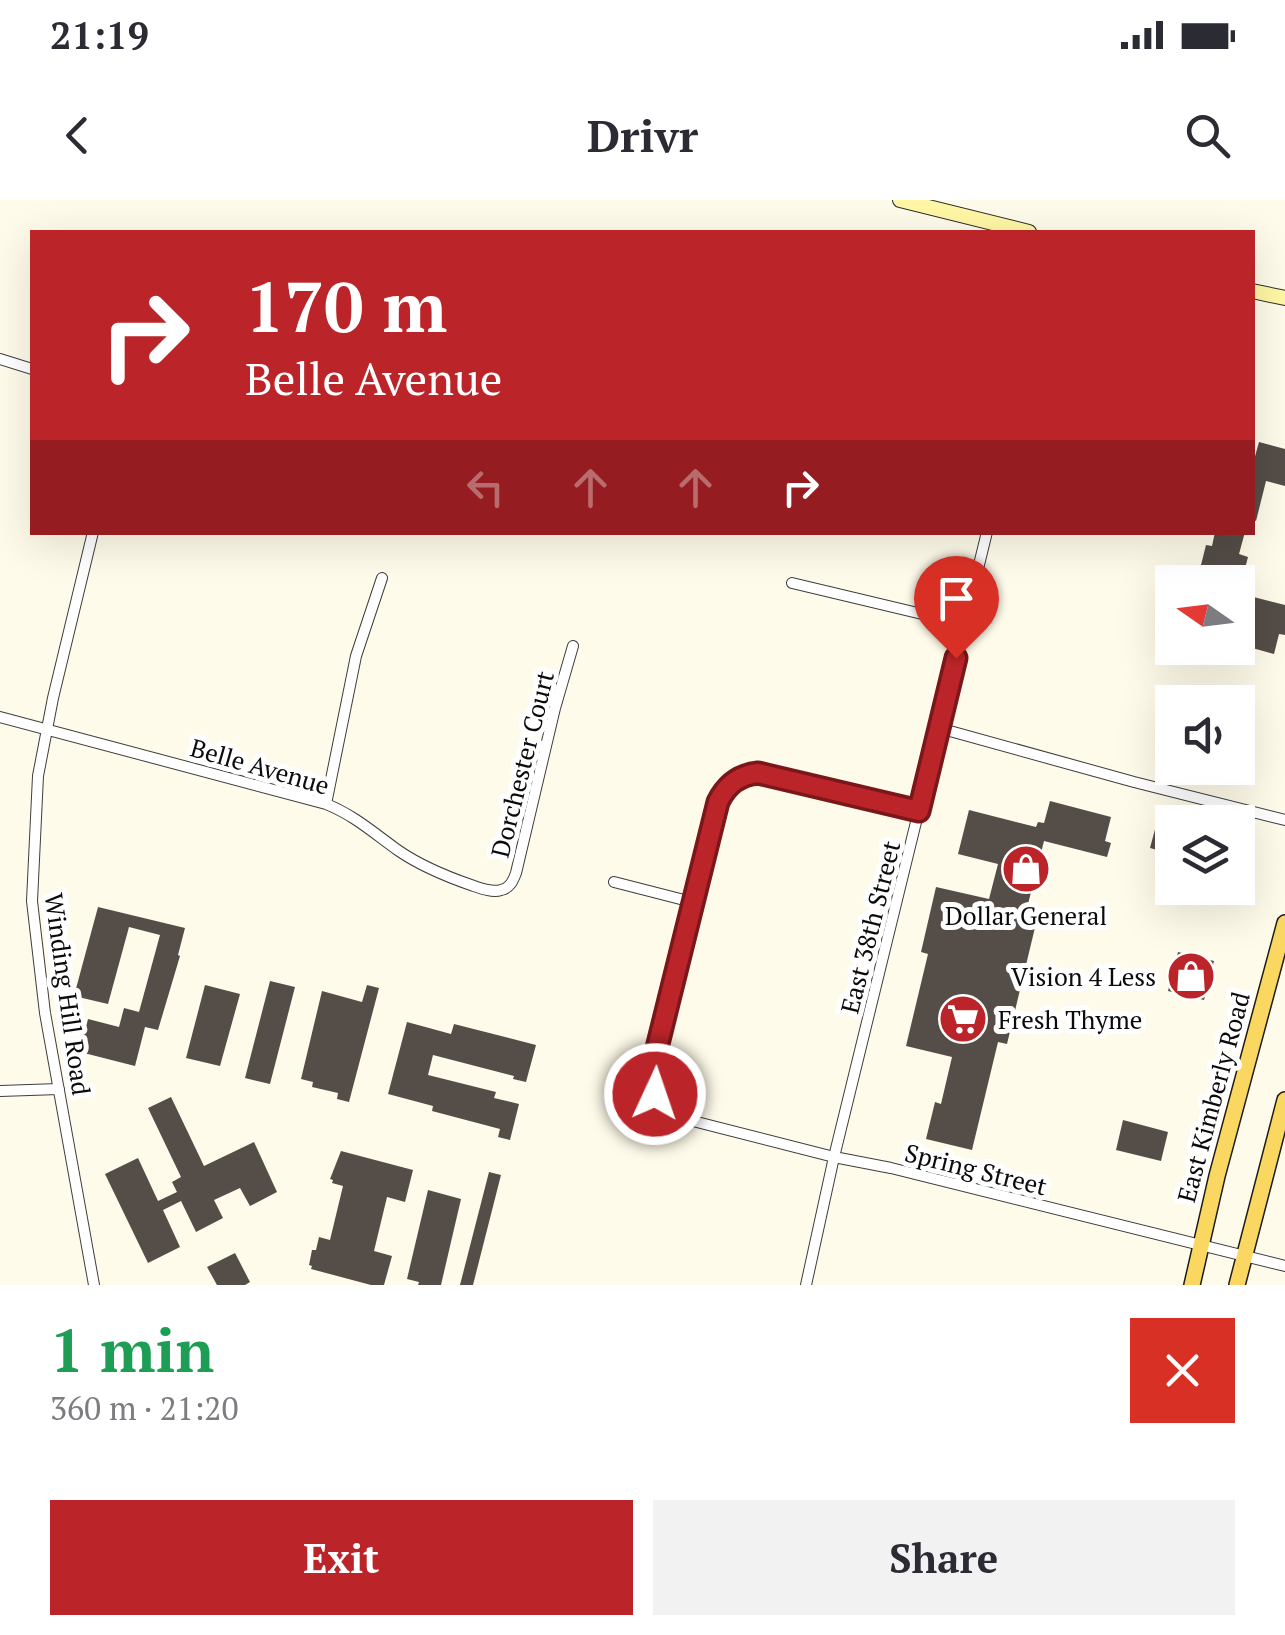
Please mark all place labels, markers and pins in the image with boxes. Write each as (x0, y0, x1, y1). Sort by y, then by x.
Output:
pin (914, 556, 999, 659)
shop icon: Dollar General (1000, 843, 1052, 895)
place label: Dollar General (945, 899, 1107, 932)
shop icon: Vision 4 Less (1165, 950, 1217, 1002)
place label: Vision 4 Less (1011, 960, 1156, 993)
supermarket icon: Fresh Thyme (937, 993, 989, 1045)
place label: Fresh Thyme (998, 1003, 1142, 1036)

